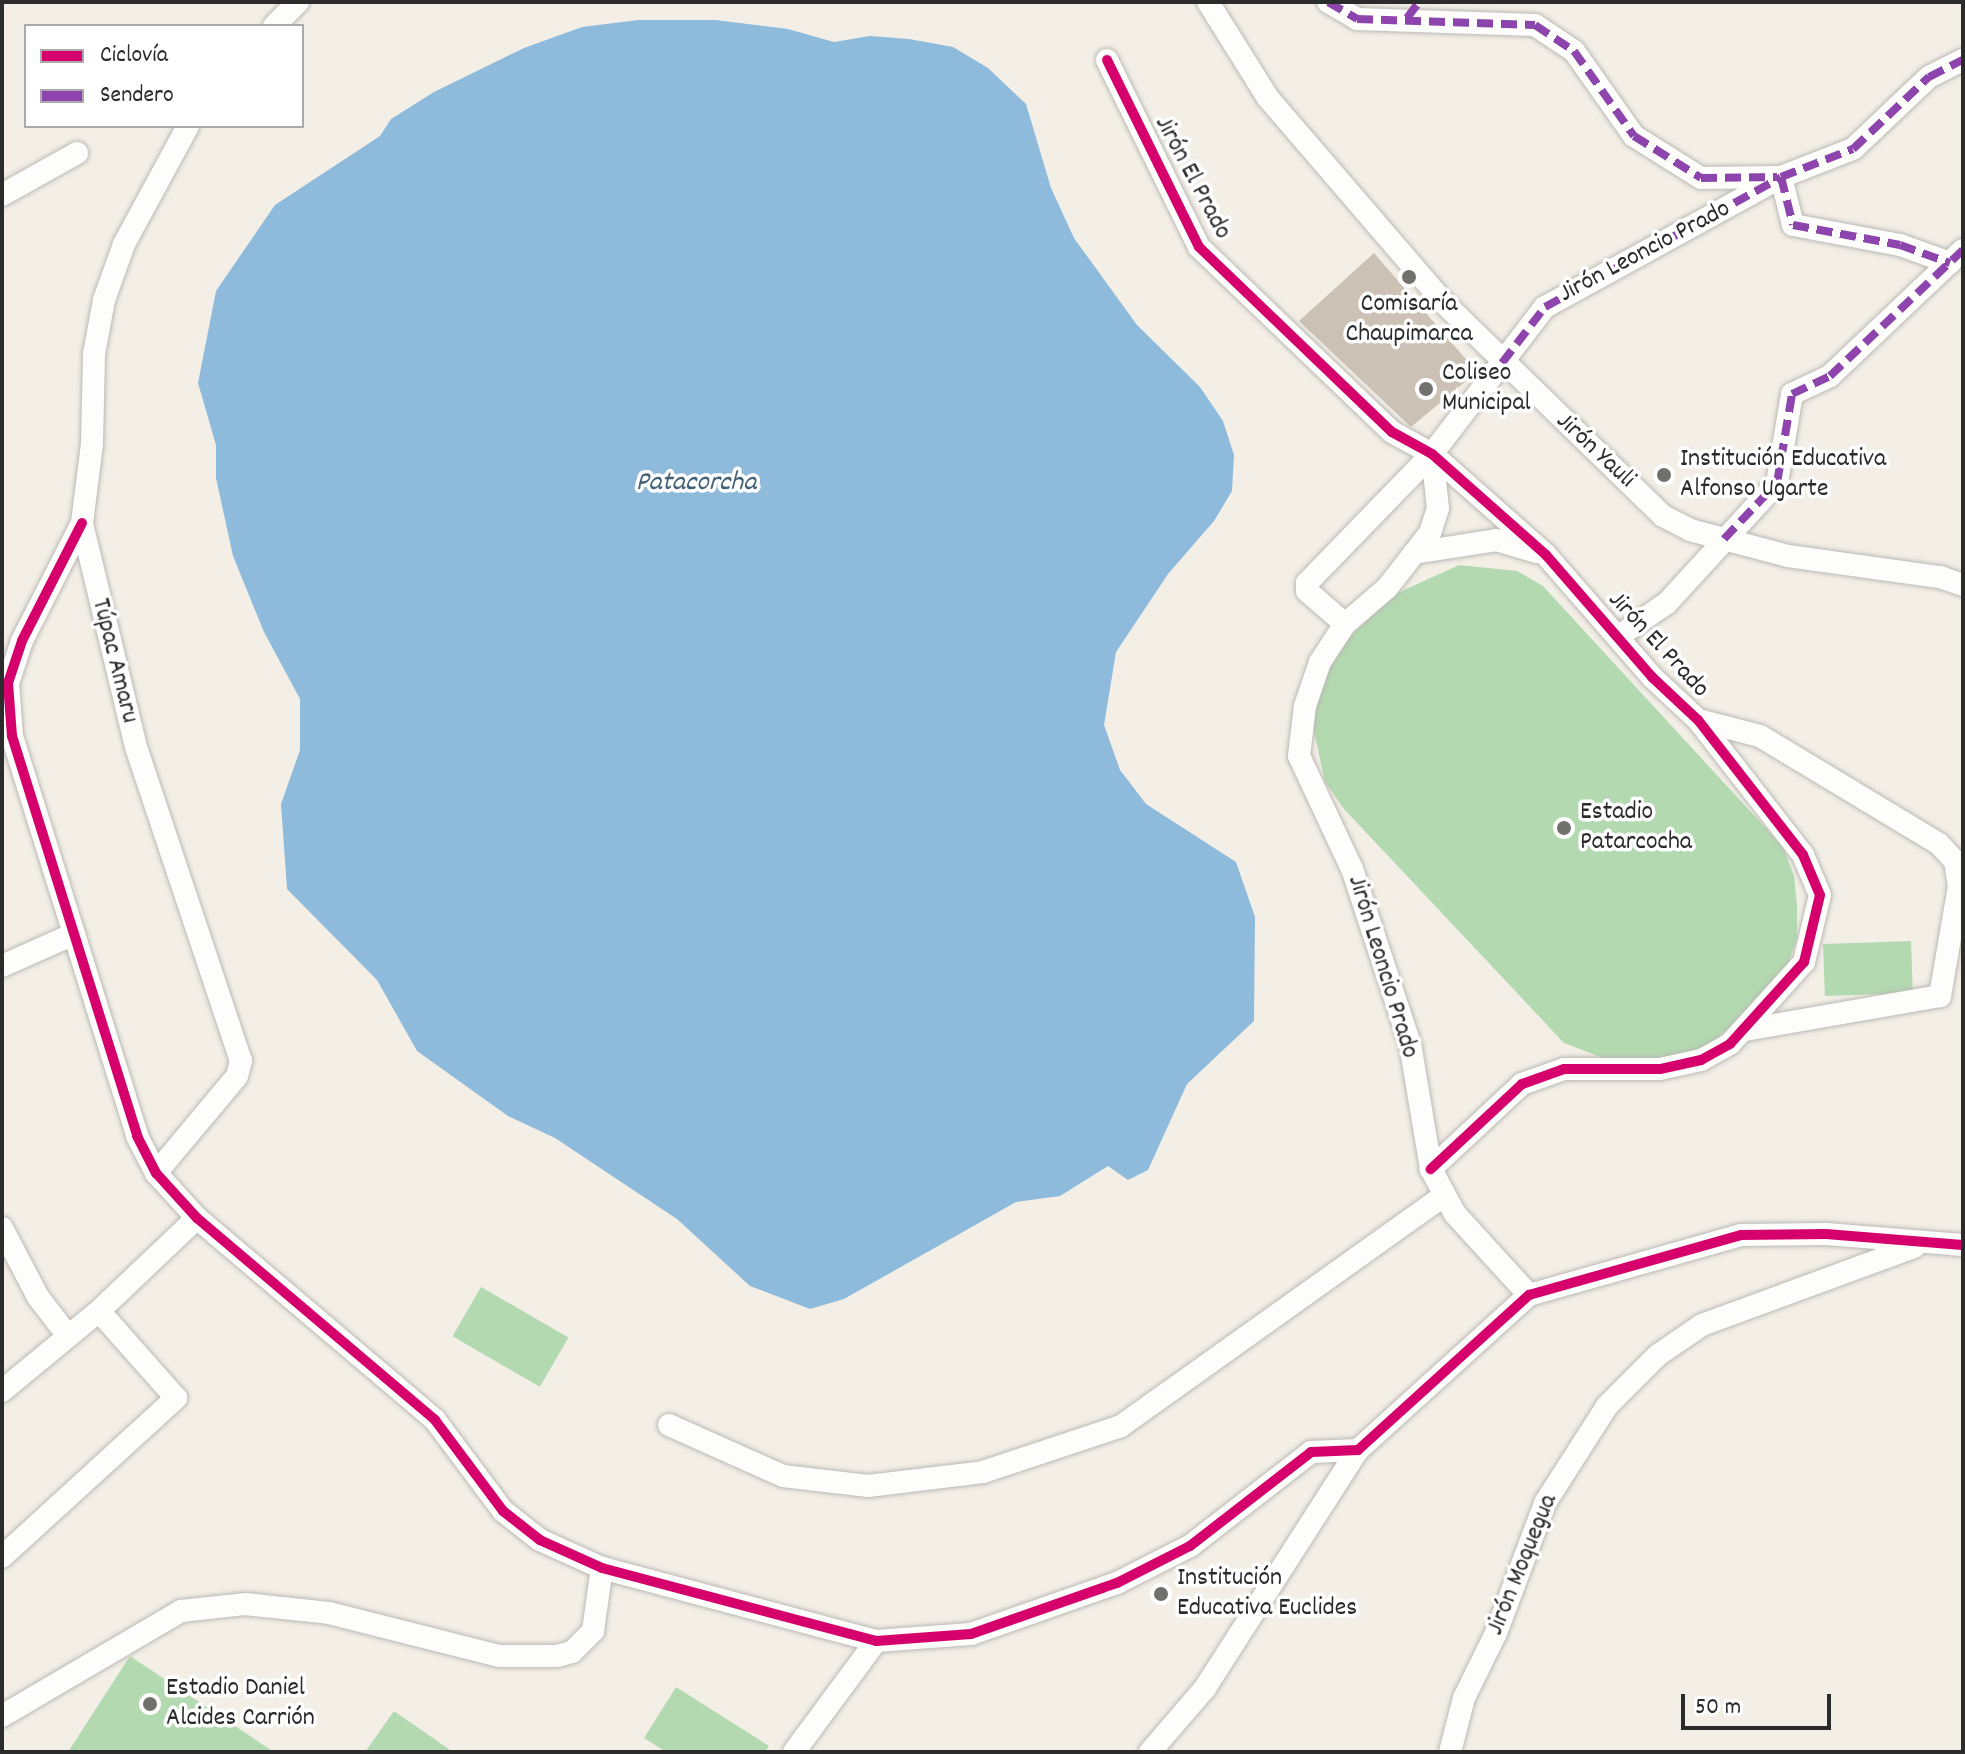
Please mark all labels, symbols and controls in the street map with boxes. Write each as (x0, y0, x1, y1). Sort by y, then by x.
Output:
legend (24, 24, 304, 128)
text: Ciclovía (100, 39, 168, 73)
text: Sendero (100, 79, 174, 113)
street label: Jirón El Prado (1147, 111, 1237, 245)
street label: Jirón Leoncio Prado (1554, 194, 1736, 310)
marker: Comisaría Chaupimarca (1400, 268, 1418, 286)
place label: Comisaría Chaupimarca (1345, 289, 1473, 350)
place label: Coliseo Municipal (1442, 358, 1531, 420)
marker: Coliseo Municipal (1417, 380, 1435, 398)
street label: Jirón Yauli (1549, 406, 1641, 496)
place label: Institución Educativa Alfonso Ugarte (1680, 444, 1886, 506)
marker: Institución Educativa Alfonso Ugarte (1655, 466, 1673, 484)
water label: Patacorcha (636, 467, 756, 501)
street label: Jirón El Prado (1601, 585, 1715, 705)
street label: Túpac Amaru (83, 595, 145, 727)
place label: Estadio Patarcocha (1580, 797, 1692, 858)
marker: Estadio Patarcocha (1555, 819, 1573, 837)
street label: Jirón Leoncio Prado (1339, 872, 1425, 1062)
street label: Jirón Moquegua (1481, 1490, 1565, 1640)
place label: Institución Educativa Euclides (1177, 1563, 1357, 1624)
marker: Institución Educativa Euclides (1152, 1585, 1170, 1603)
place label: Estadio Daniel Alcides Carrión (166, 1673, 315, 1734)
scale bar (1685, 1678, 1835, 1728)
text: 50 m (1695, 1691, 1741, 1725)
marker: Estadio Daniel Alcides Carrión (141, 1695, 159, 1713)

